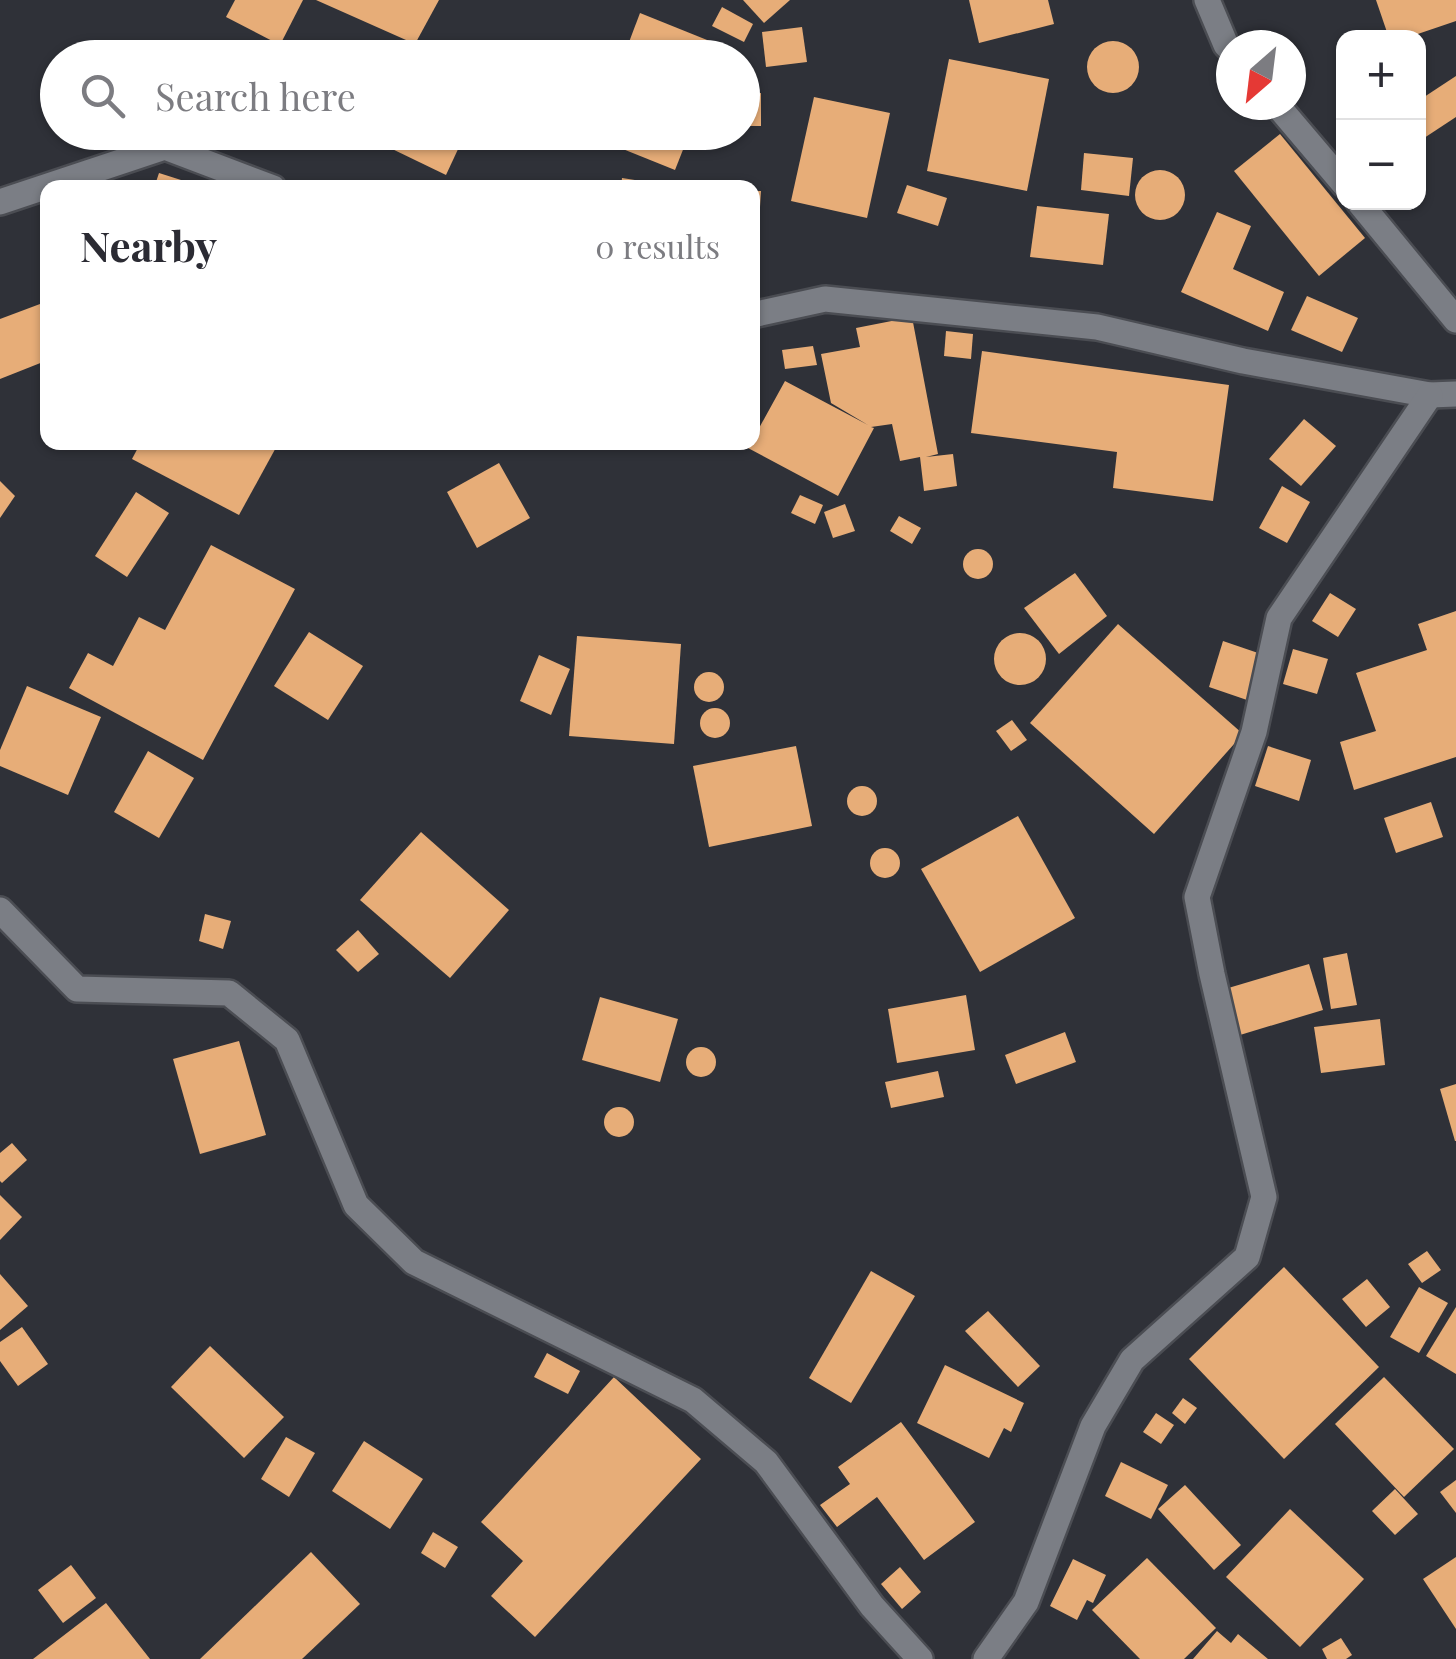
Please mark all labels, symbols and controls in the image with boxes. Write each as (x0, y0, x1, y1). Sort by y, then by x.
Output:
north arrow (1216, 30, 1306, 120)
map controls (1336, 30, 1426, 210)
button: + (1336, 30, 1426, 120)
search box (40, 40, 760, 150)
icon: search (75, 68, 130, 123)
text: Search here (155, 70, 356, 121)
button: − (1336, 120, 1426, 210)
text: Nearby (80, 217, 217, 273)
text: 0 results (595, 224, 720, 267)

